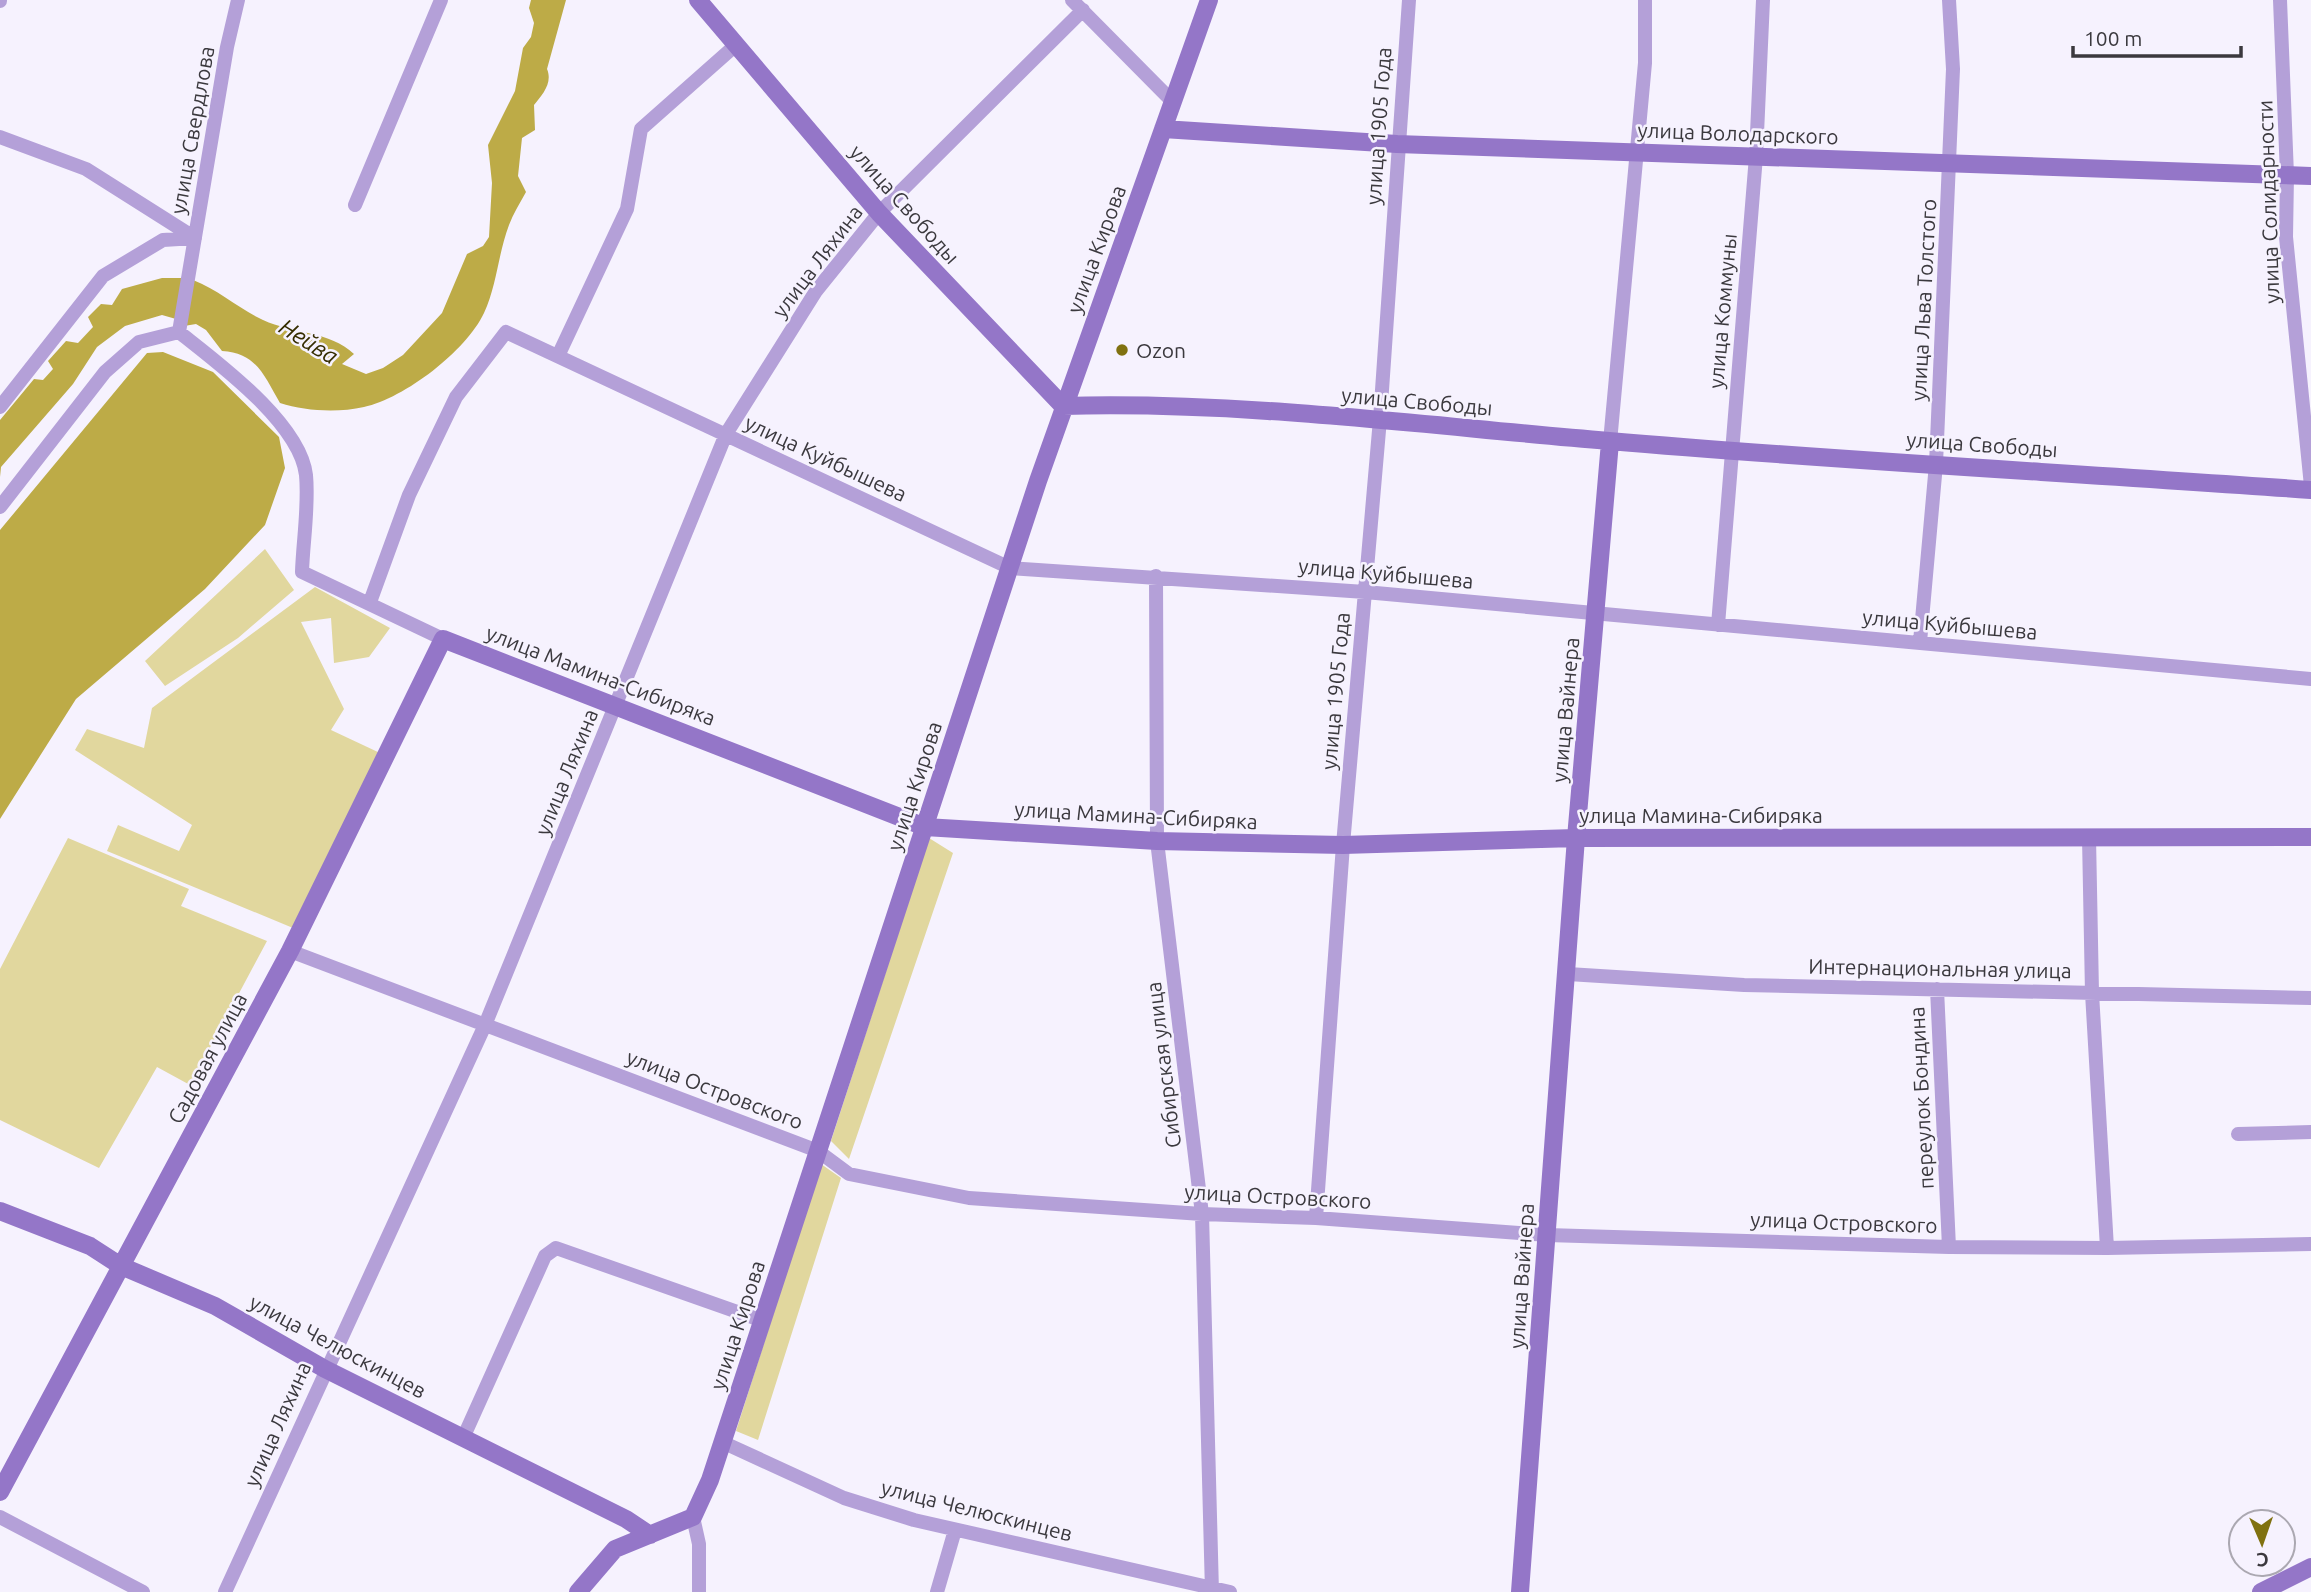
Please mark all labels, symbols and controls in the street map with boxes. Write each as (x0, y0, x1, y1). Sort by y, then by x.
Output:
scale bar (2073, 14, 2241, 58)
text: 100 m (2084, 26, 2142, 50)
street label: улица Свердлова (165, 44, 219, 216)
street label: улица 1905 Года (1361, 46, 1395, 206)
street label: улица Солидарности (2252, 100, 2284, 304)
street label: улица Володарского (1637, 117, 1839, 149)
street label: улица Свободы (845, 140, 965, 268)
street label: улица Кирова (1062, 182, 1130, 316)
street label: улица Льва Толстого (1906, 198, 1940, 402)
street label: улица Ляхина (767, 200, 867, 322)
street label: улица Коммуны (1703, 232, 1741, 390)
water label: Нейва (275, 313, 343, 369)
place label: Ozon (1136, 338, 1186, 362)
marker: Ozon (1114, 342, 1130, 358)
street label: улица Свободы (1340, 382, 1494, 420)
street label: улица Куйбышева (741, 410, 911, 506)
street label: улица Свободы (1906, 427, 2058, 461)
street label: улица Куйбышева (1297, 553, 1475, 593)
street label: улица Куйбышева (1861, 604, 2039, 644)
street label: улица 1905 Года (1316, 611, 1354, 771)
street label: улица Мамина-Сибиряка (483, 620, 719, 730)
street label: улица Вайнера (1547, 636, 1583, 784)
street label: улица Ляхина (530, 705, 602, 839)
street label: улица Кирова (882, 718, 946, 854)
street label: улица Мамина-Сибиряка (1014, 797, 1258, 833)
street label: улица Мамина-Сибиряка (1579, 803, 1823, 827)
street label: Интернациональная улица (1808, 954, 2072, 982)
street label: Сибирская улица (1141, 981, 1185, 1149)
street label: Садовая улица (163, 989, 251, 1127)
street label: переулок Бондина (1904, 1006, 1938, 1190)
street label: улица Островского (623, 1044, 807, 1134)
street label: улица Островского (1184, 1179, 1372, 1213)
street label: улица Вайнера (1504, 1202, 1538, 1350)
street label: улица Островского (1750, 1207, 1938, 1237)
street label: улица Кирова (705, 1257, 769, 1393)
street label: улица Челюскинцев (246, 1289, 430, 1403)
street label: улица Ляхина (239, 1358, 315, 1490)
street label: улица Челюскинцев (879, 1475, 1075, 1545)
north arrow (2227, 1508, 2297, 1578)
text: С (2256, 1549, 2269, 1571)

